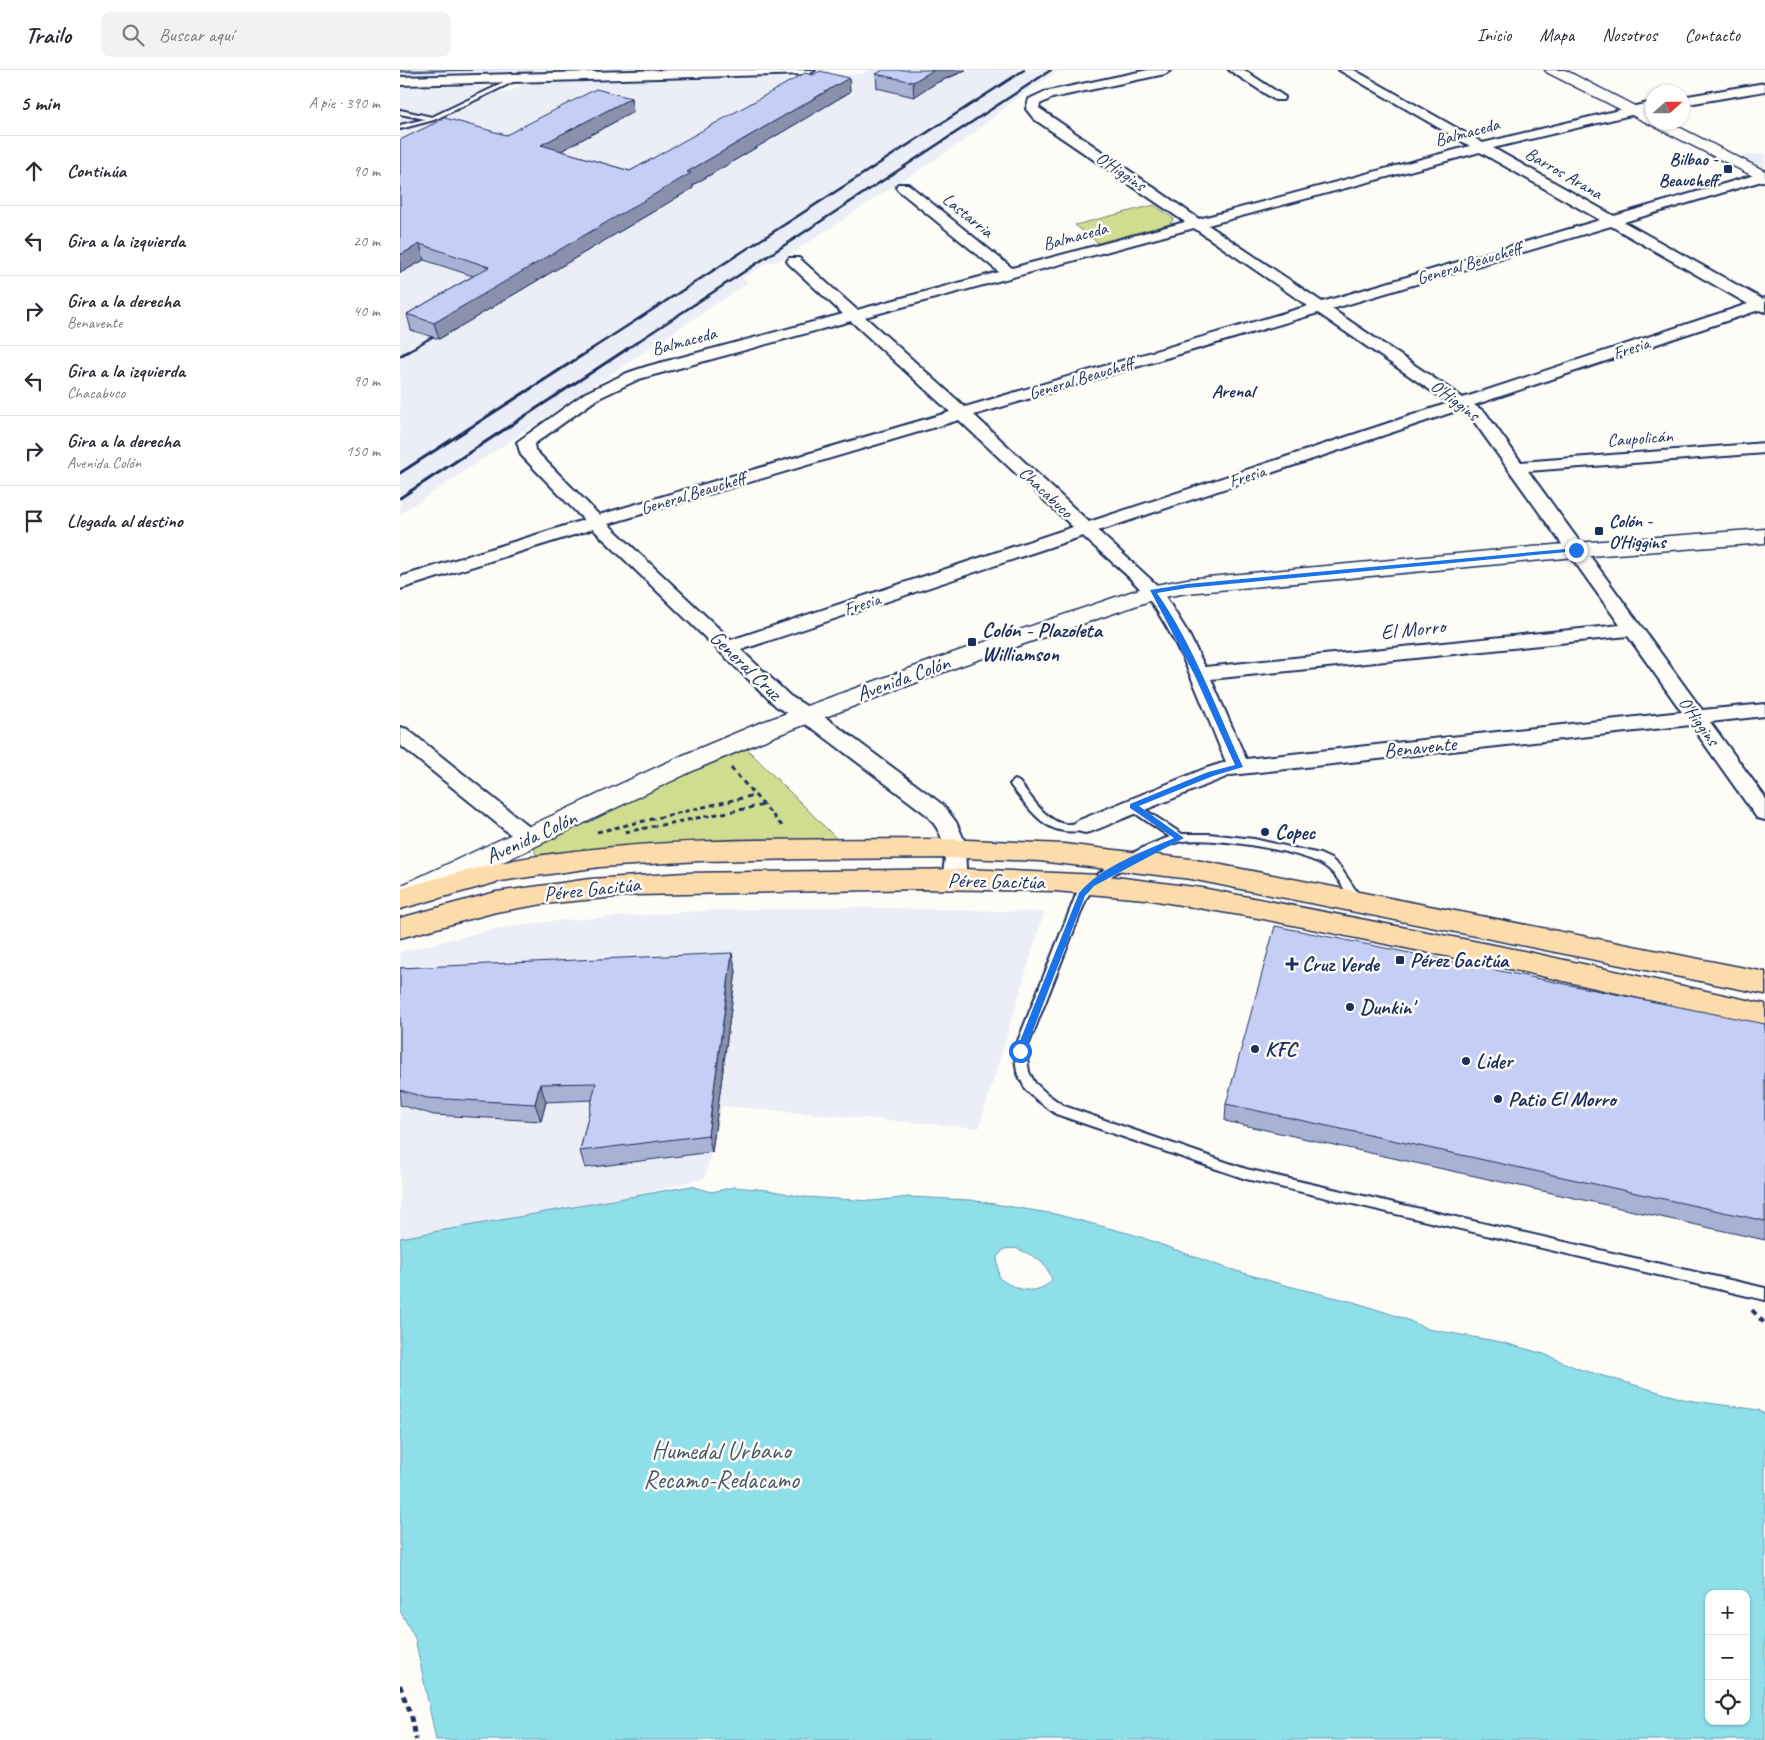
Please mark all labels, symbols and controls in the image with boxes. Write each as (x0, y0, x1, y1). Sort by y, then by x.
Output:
search box (101, 12, 451, 57)
text: Trailo (25, 20, 71, 50)
icon: search (119, 21, 147, 49)
text: Buscar aquí (159, 23, 233, 47)
text: Inicio (1477, 24, 1511, 46)
text: Mapa (1539, 24, 1574, 46)
text: Nosotros (1602, 24, 1657, 46)
text: Contacto (1685, 24, 1740, 46)
north arrow (1645, 85, 1690, 130)
text: 5 min (20, 90, 60, 116)
text: A pie · 390 m (309, 93, 380, 113)
street label: Balmaceda (1432, 113, 1503, 151)
street label: Barros Arana (1521, 142, 1608, 205)
street label: O'Higgins (1092, 146, 1152, 197)
place label: Bilbao - Beaucheff (1659, 148, 1722, 191)
icon: ahead (20, 157, 48, 185)
text: Continúa (67, 159, 126, 183)
text: 90 m (353, 161, 380, 181)
marker: Bilbao - Beaucheff (1722, 163, 1734, 175)
street label: Lastarria (938, 188, 999, 243)
street label: Balmaceda (1040, 217, 1111, 255)
icon: left (20, 227, 48, 255)
text: Gira a la izquierda (67, 229, 185, 253)
text: 20 m (353, 231, 380, 251)
street label: General Beaucheff (1414, 235, 1528, 289)
text: Gira a la derecha (67, 289, 180, 313)
icon: right (20, 297, 48, 325)
text: 40 m (353, 301, 380, 321)
text: Benavente (67, 313, 122, 333)
street label: Balmaceda (649, 322, 720, 360)
street label: Fresia (1610, 331, 1654, 364)
street label: General Beaucheff (1026, 350, 1140, 404)
text: Gira a la izquierda (67, 359, 185, 383)
icon: left (20, 367, 48, 395)
text: 90 m (353, 371, 380, 391)
street label: O'Higgins (1426, 375, 1485, 426)
district label: Arenal (1212, 379, 1258, 403)
text: Chacabuco (67, 383, 125, 403)
street label: Caupolicán (1607, 425, 1674, 451)
text: Gira a la derecha (67, 429, 180, 453)
icon: right (20, 437, 48, 465)
text: 150 m (346, 441, 380, 461)
text: Avenida Colón (67, 453, 141, 473)
street label: Fresia (1226, 459, 1270, 492)
street label: Chacabuco (1015, 462, 1079, 523)
street label: General Beaucheff (638, 465, 752, 519)
icon: arrive (20, 507, 48, 535)
text: Llegada al destino (67, 509, 183, 533)
place label: Colón - O'Higgins (1609, 510, 1667, 553)
marker: Colón - O'Higgins (1593, 525, 1605, 537)
route end (1565, 539, 1588, 562)
street label: Fresia (841, 587, 885, 620)
street label: El Morro (1379, 612, 1449, 645)
place label: Colón - Plazoleta Williamson (982, 617, 1103, 667)
street label: General Cruz (705, 624, 789, 707)
marker: Colón - Plazoleta Williamson (966, 636, 978, 648)
street label: Avenida Colón (853, 649, 954, 707)
street label: O'Higgins (1674, 692, 1725, 751)
street label: Benavente (1383, 730, 1460, 764)
street label: Avenida Colón (481, 804, 581, 869)
place label: Copec (1275, 819, 1317, 845)
marker: Copec (1259, 826, 1271, 838)
street label: Pérez Gacitúa (947, 867, 1047, 895)
street label: Pérez Gacitúa (542, 871, 643, 907)
place label: Pérez Gacitúa (1410, 947, 1510, 973)
place label: Cruz Verde (1302, 951, 1381, 977)
marker: Pérez Gacitúa (1394, 954, 1406, 966)
marker: Cruz Verde (1286, 958, 1298, 970)
place label: Dunkin' (1360, 994, 1418, 1020)
marker: Dunkin' (1344, 1001, 1356, 1013)
place label: KFC (1265, 1036, 1299, 1062)
route start (1009, 1040, 1032, 1063)
marker: KFC (1249, 1043, 1261, 1055)
place label: Lider (1476, 1048, 1515, 1074)
marker: Lider (1460, 1055, 1472, 1067)
place label: Patio El Morro (1508, 1086, 1618, 1112)
marker: Patio El Morro (1492, 1093, 1504, 1105)
park label: Humedal Urbano Recamo-Redacamo (643, 1435, 800, 1496)
map controls (1705, 1590, 1750, 1725)
button: + (1705, 1590, 1750, 1635)
button: − (1705, 1635, 1750, 1680)
button: locate (1705, 1680, 1750, 1725)

